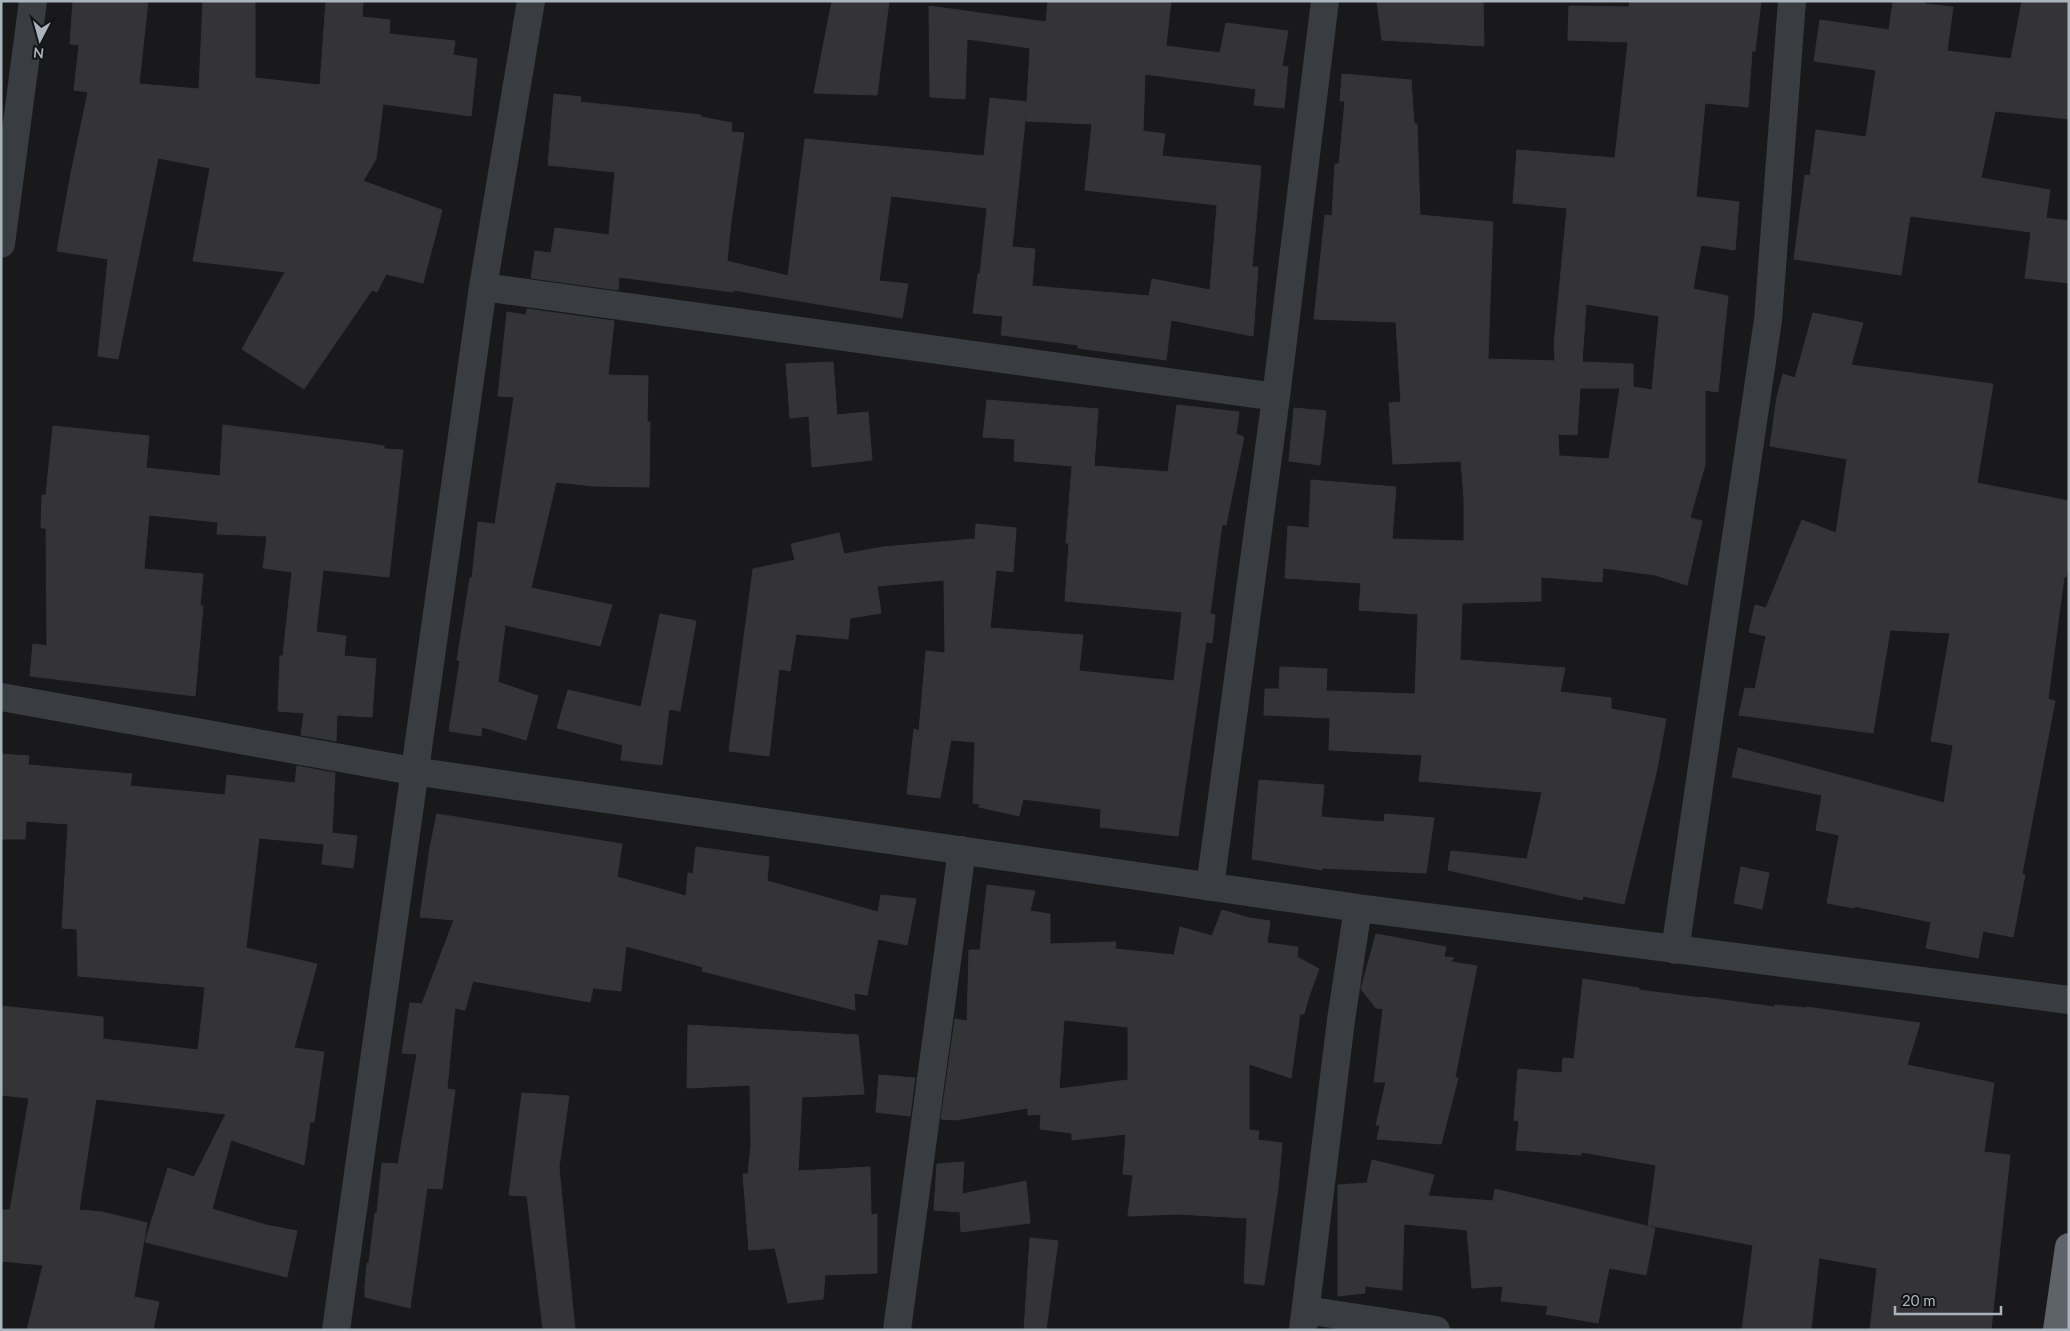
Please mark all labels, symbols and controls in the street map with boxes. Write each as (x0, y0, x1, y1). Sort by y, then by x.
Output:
north arrow (15, 15, 65, 65)
text: N (32, 44, 45, 62)
scale bar (1895, 1284, 2001, 1316)
text: 20 m (1902, 1291, 1936, 1309)

